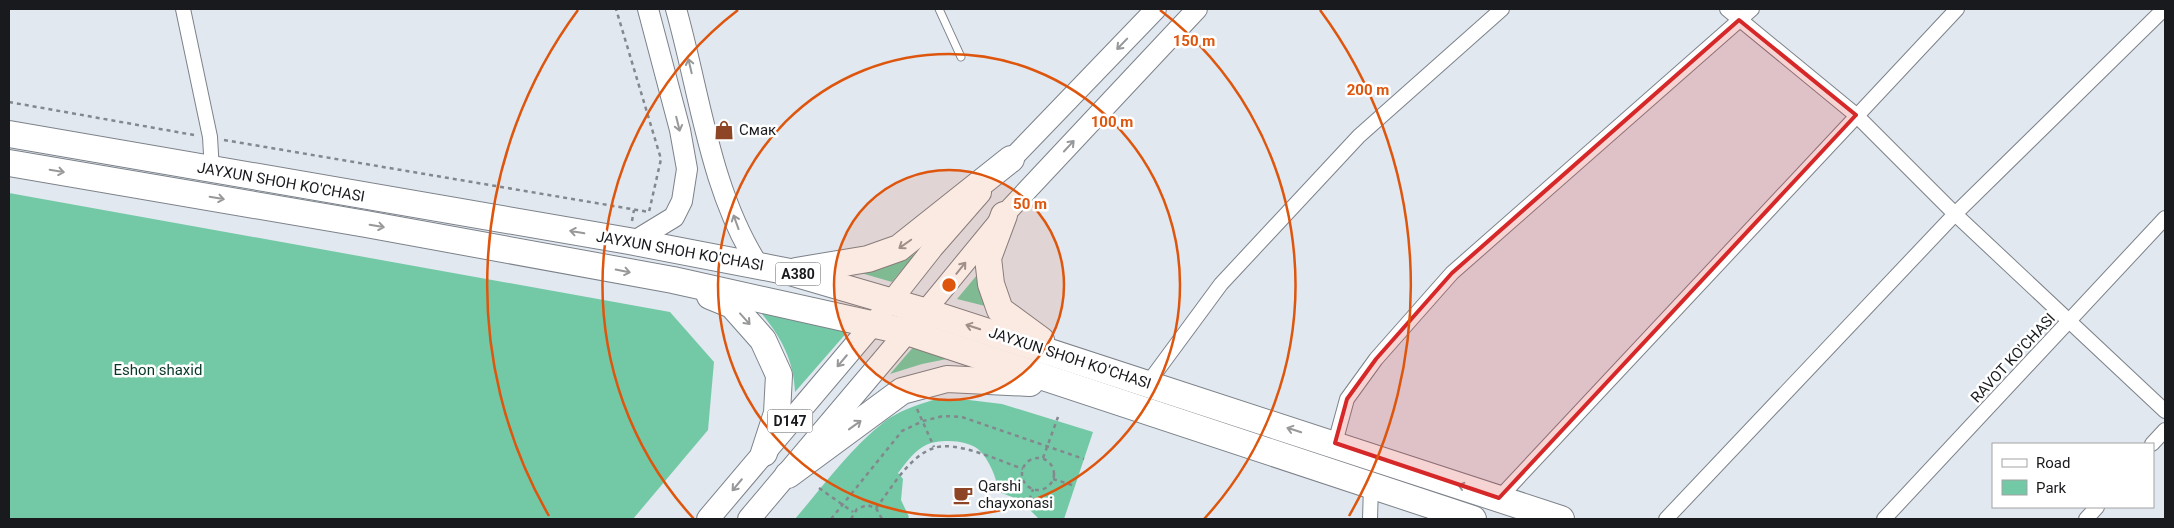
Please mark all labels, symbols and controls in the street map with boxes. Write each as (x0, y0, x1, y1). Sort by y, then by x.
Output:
text: 150 m (1173, 32, 1215, 50)
one-way arrow (1116, 37, 1128, 50)
one-way arrow (685, 59, 694, 75)
text: 200 m (1347, 81, 1389, 99)
text: 100 m (1091, 113, 1133, 131)
one-way arrow (674, 115, 683, 131)
shop icon: Смак (713, 119, 735, 141)
place label: Смак (739, 121, 776, 139)
one-way arrow (1063, 140, 1075, 152)
street label: JAYXUN SHOH KO'CHASI (196, 158, 366, 206)
one-way arrow (48, 167, 64, 177)
one-way arrow (209, 194, 225, 204)
text: 50 m (1013, 195, 1047, 213)
one-way arrow (731, 215, 740, 230)
one-way arrow (369, 221, 385, 231)
one-way arrow (570, 227, 586, 237)
street label: JAYXUN SHOH KO'CHASI (595, 227, 765, 275)
one-way arrow (898, 239, 912, 249)
road number: A380 (776, 262, 820, 286)
one-way arrow (956, 262, 967, 275)
one-way arrow (615, 267, 631, 276)
centre of rings (940, 276, 958, 294)
street label: RAVOT KO'CHASI (1967, 310, 2059, 406)
one-way arrow (739, 313, 751, 326)
one-way arrow (965, 321, 981, 331)
street label: JAYXUN SHOH KO'CHASI (987, 323, 1153, 393)
one-way arrow (836, 354, 847, 367)
park label: Eshon shaxid (114, 361, 202, 379)
road number: D147 (768, 410, 812, 432)
one-way arrow (848, 420, 862, 430)
one-way arrow (1287, 425, 1303, 435)
legend (1992, 443, 2154, 508)
text: Road (2036, 454, 2070, 472)
place label: Qarshi chayxonasi (978, 477, 1053, 512)
one-way arrow (731, 478, 742, 491)
text: Park (2036, 479, 2067, 497)
one-way arrow (1458, 482, 1474, 491)
cafe icon: Qarshi chayxonasi (952, 484, 974, 506)

